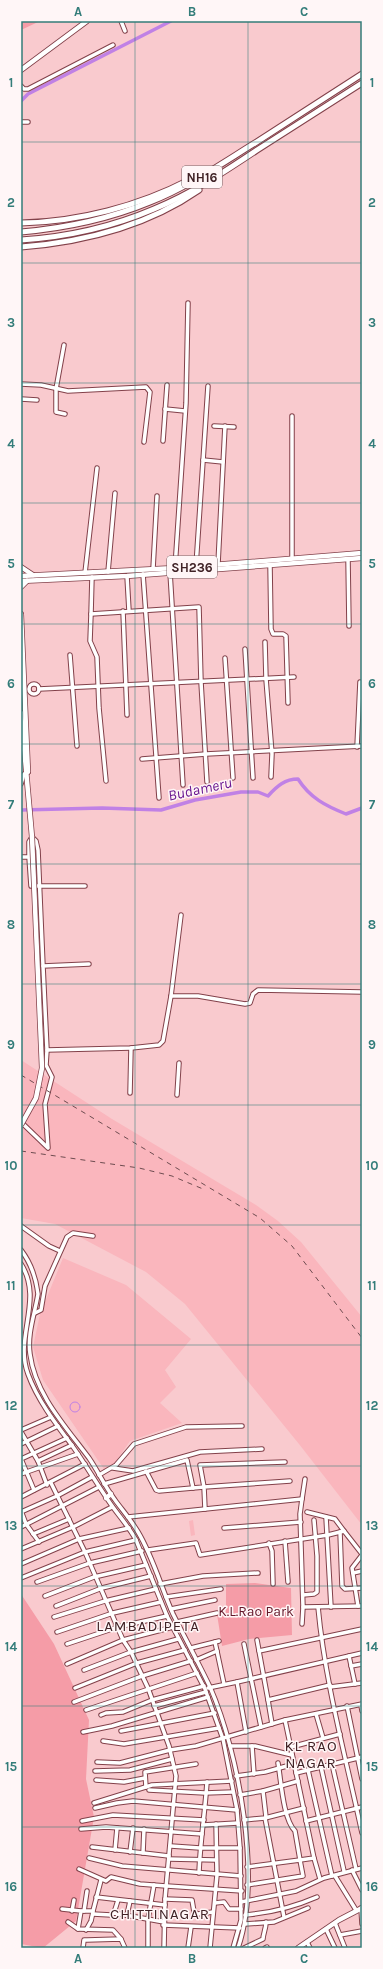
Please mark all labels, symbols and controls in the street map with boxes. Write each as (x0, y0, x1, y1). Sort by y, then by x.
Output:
text: A (74, 4, 82, 19)
text: B (188, 4, 196, 19)
text: C (300, 4, 308, 19)
text: 1 (9, 75, 13, 90)
text: 1 (370, 75, 374, 90)
road number: NH16 (182, 166, 222, 188)
text: 2 (7, 195, 15, 210)
text: 2 (368, 195, 376, 210)
text: 3 (7, 315, 15, 330)
text: 3 (368, 315, 376, 330)
text: 4 (7, 436, 15, 451)
text: 4 (368, 436, 376, 451)
text: 5 (7, 556, 15, 571)
road number: SH236 (167, 556, 217, 578)
text: 5 (368, 556, 376, 571)
text: 6 (7, 676, 15, 691)
text: 6 (368, 676, 376, 691)
water label: Budameru (166, 773, 234, 805)
text: 7 (8, 797, 15, 812)
text: 7 (369, 797, 376, 812)
text: 8 (7, 917, 15, 932)
text: 8 (368, 917, 376, 932)
text: 9 (7, 1037, 15, 1052)
text: 9 (368, 1037, 376, 1052)
text: 10 (5, 1158, 17, 1173)
text: 10 (366, 1158, 378, 1173)
text: 11 (6, 1278, 16, 1293)
text: 11 (367, 1278, 377, 1293)
text: 12 (5, 1398, 17, 1413)
text: 12 (366, 1398, 378, 1413)
text: 13 (5, 1518, 17, 1533)
text: 13 (366, 1518, 378, 1533)
park label: K.L.Rao Park (218, 1603, 294, 1620)
district label: LAMBADIPETA (96, 1617, 200, 1635)
text: 14 (5, 1639, 17, 1654)
text: 14 (366, 1639, 378, 1654)
district label: KL RAO NAGAR (284, 1737, 338, 1772)
text: 15 (5, 1759, 18, 1774)
text: 15 (366, 1759, 379, 1774)
text: 16 (5, 1879, 17, 1894)
text: 16 (366, 1879, 378, 1894)
district label: CHITTINAGAR (110, 1905, 210, 1923)
text: A (74, 1951, 82, 1966)
text: B (188, 1951, 196, 1966)
text: C (300, 1951, 308, 1966)

